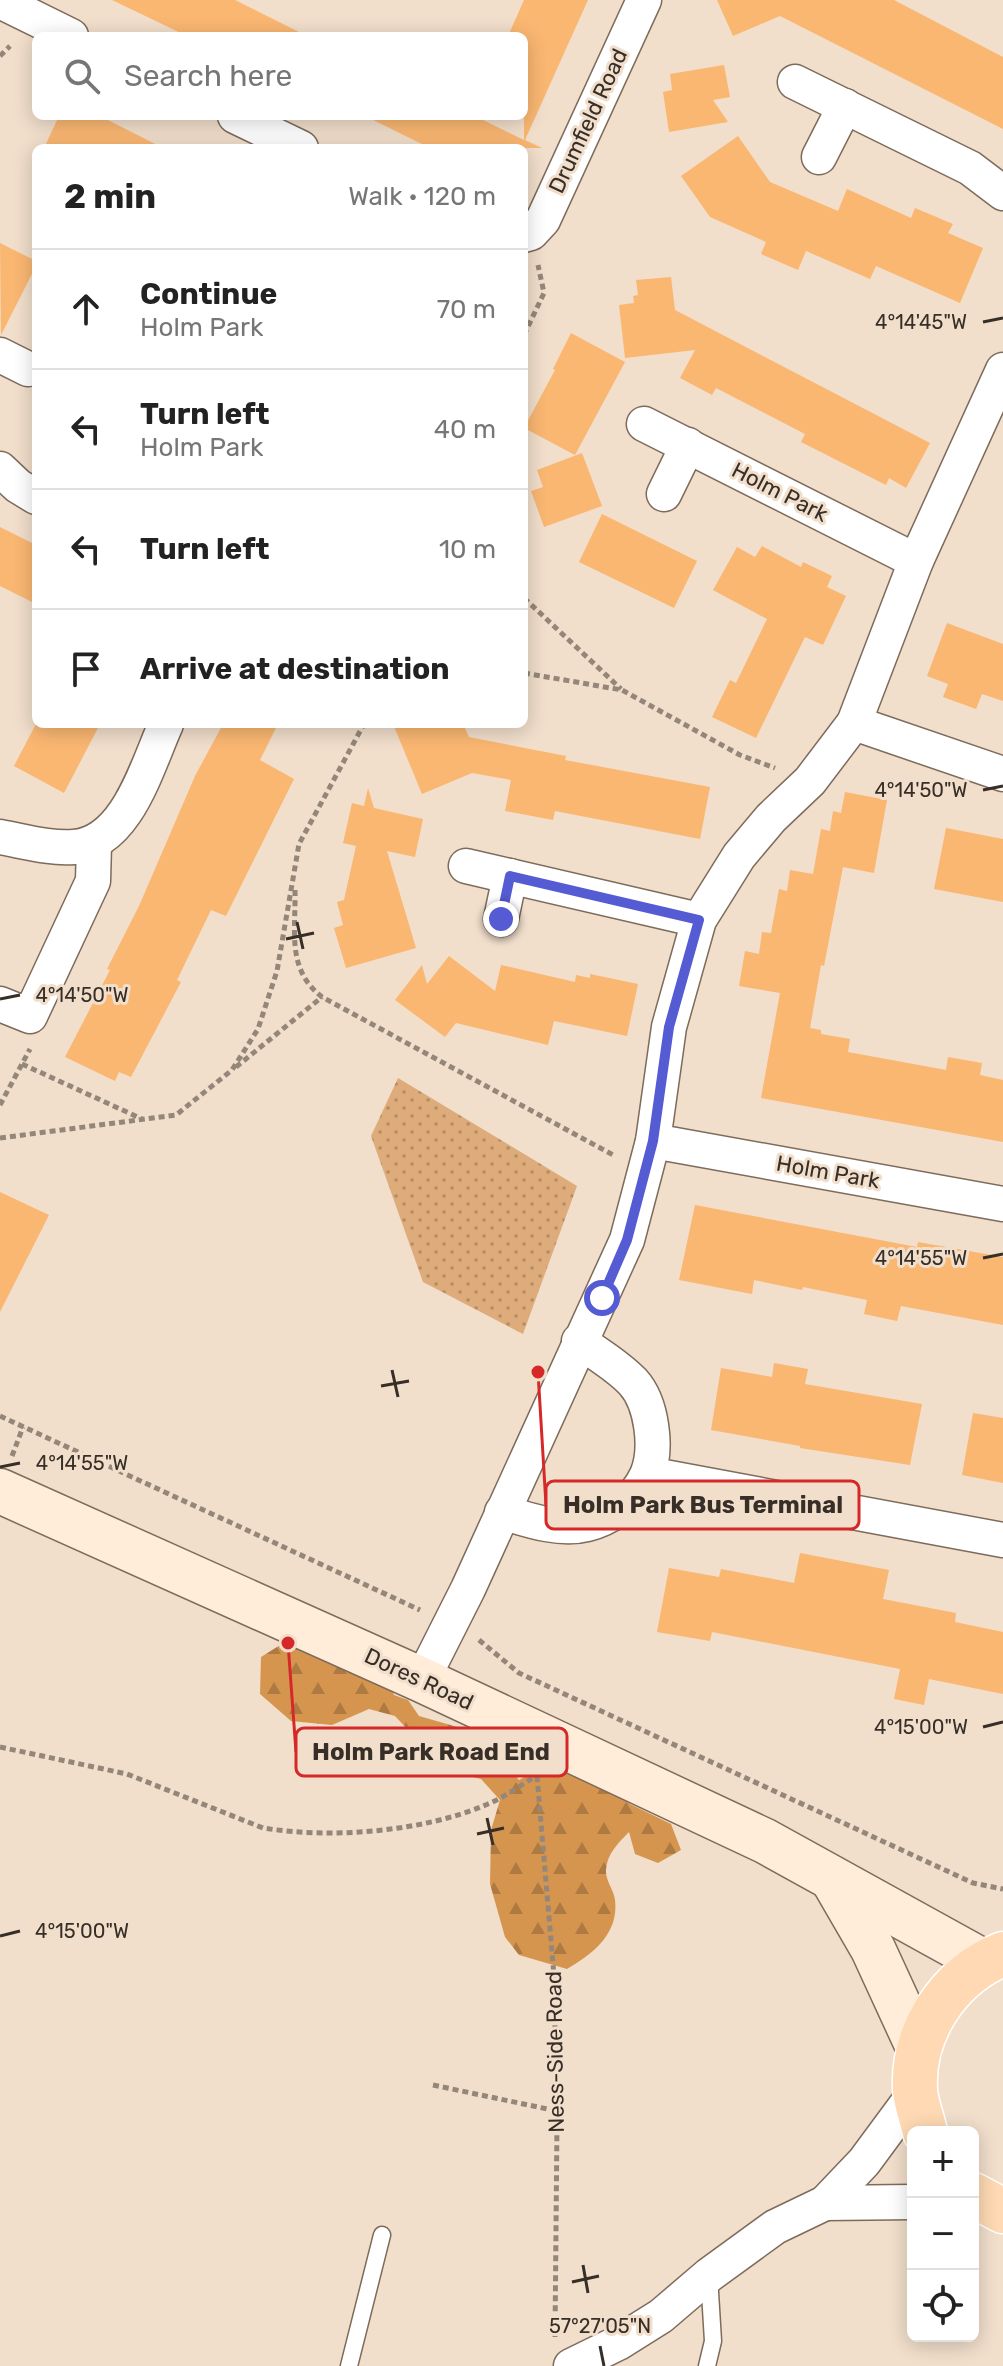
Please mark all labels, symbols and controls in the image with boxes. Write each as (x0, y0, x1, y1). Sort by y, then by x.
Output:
search box (32, 32, 528, 120)
street label: Drumfield Road (543, 44, 633, 198)
icon: search (60, 54, 104, 98)
text: Search here (124, 58, 292, 94)
text: 2 min (64, 176, 156, 217)
text: Walk · 120 m (348, 181, 496, 212)
text: Continue (140, 276, 277, 312)
icon: ahead (64, 287, 108, 331)
text: 70 m (437, 294, 496, 325)
text: 4°14'45"W (875, 310, 967, 334)
text: Holm Park (140, 312, 263, 343)
text: Turn left (140, 396, 270, 432)
icon: left (64, 407, 108, 451)
text: 40 m (434, 414, 496, 445)
text: Holm Park (140, 432, 263, 463)
street label: Holm Park (727, 456, 833, 528)
icon: left (64, 527, 108, 571)
text: Turn left (140, 531, 270, 567)
text: 10 m (439, 534, 496, 565)
icon: arrive (64, 647, 108, 691)
text: Arrive at destination (140, 651, 450, 687)
text: 4°14'50"W (874, 778, 968, 802)
route end (483, 901, 519, 937)
text: 4°14'50"W (35, 983, 129, 1007)
street label: Holm Park (774, 1150, 882, 1194)
text: 4°14'55"W (875, 1246, 967, 1270)
route start (584, 1280, 620, 1316)
text: 4°14'55"W (36, 1451, 128, 1475)
callout: Holm Park Bus Terminal (546, 1481, 859, 1529)
text: Holm Park Bus Terminal (563, 1491, 843, 1519)
street label: Dores Road (360, 1642, 478, 1716)
text: 4°15'00"W (874, 1715, 968, 1739)
callout: Holm Park Road End (296, 1728, 567, 1776)
text: Holm Park Road End (312, 1738, 550, 1766)
text: 4°15'00"W (35, 1919, 129, 1943)
street label: Ness-Side Road (540, 1971, 570, 2133)
map controls (907, 2126, 979, 2342)
button: + (907, 2126, 979, 2198)
button: − (907, 2198, 979, 2270)
button: locate (907, 2270, 979, 2342)
text: 57°27'05"N (549, 2314, 651, 2338)

